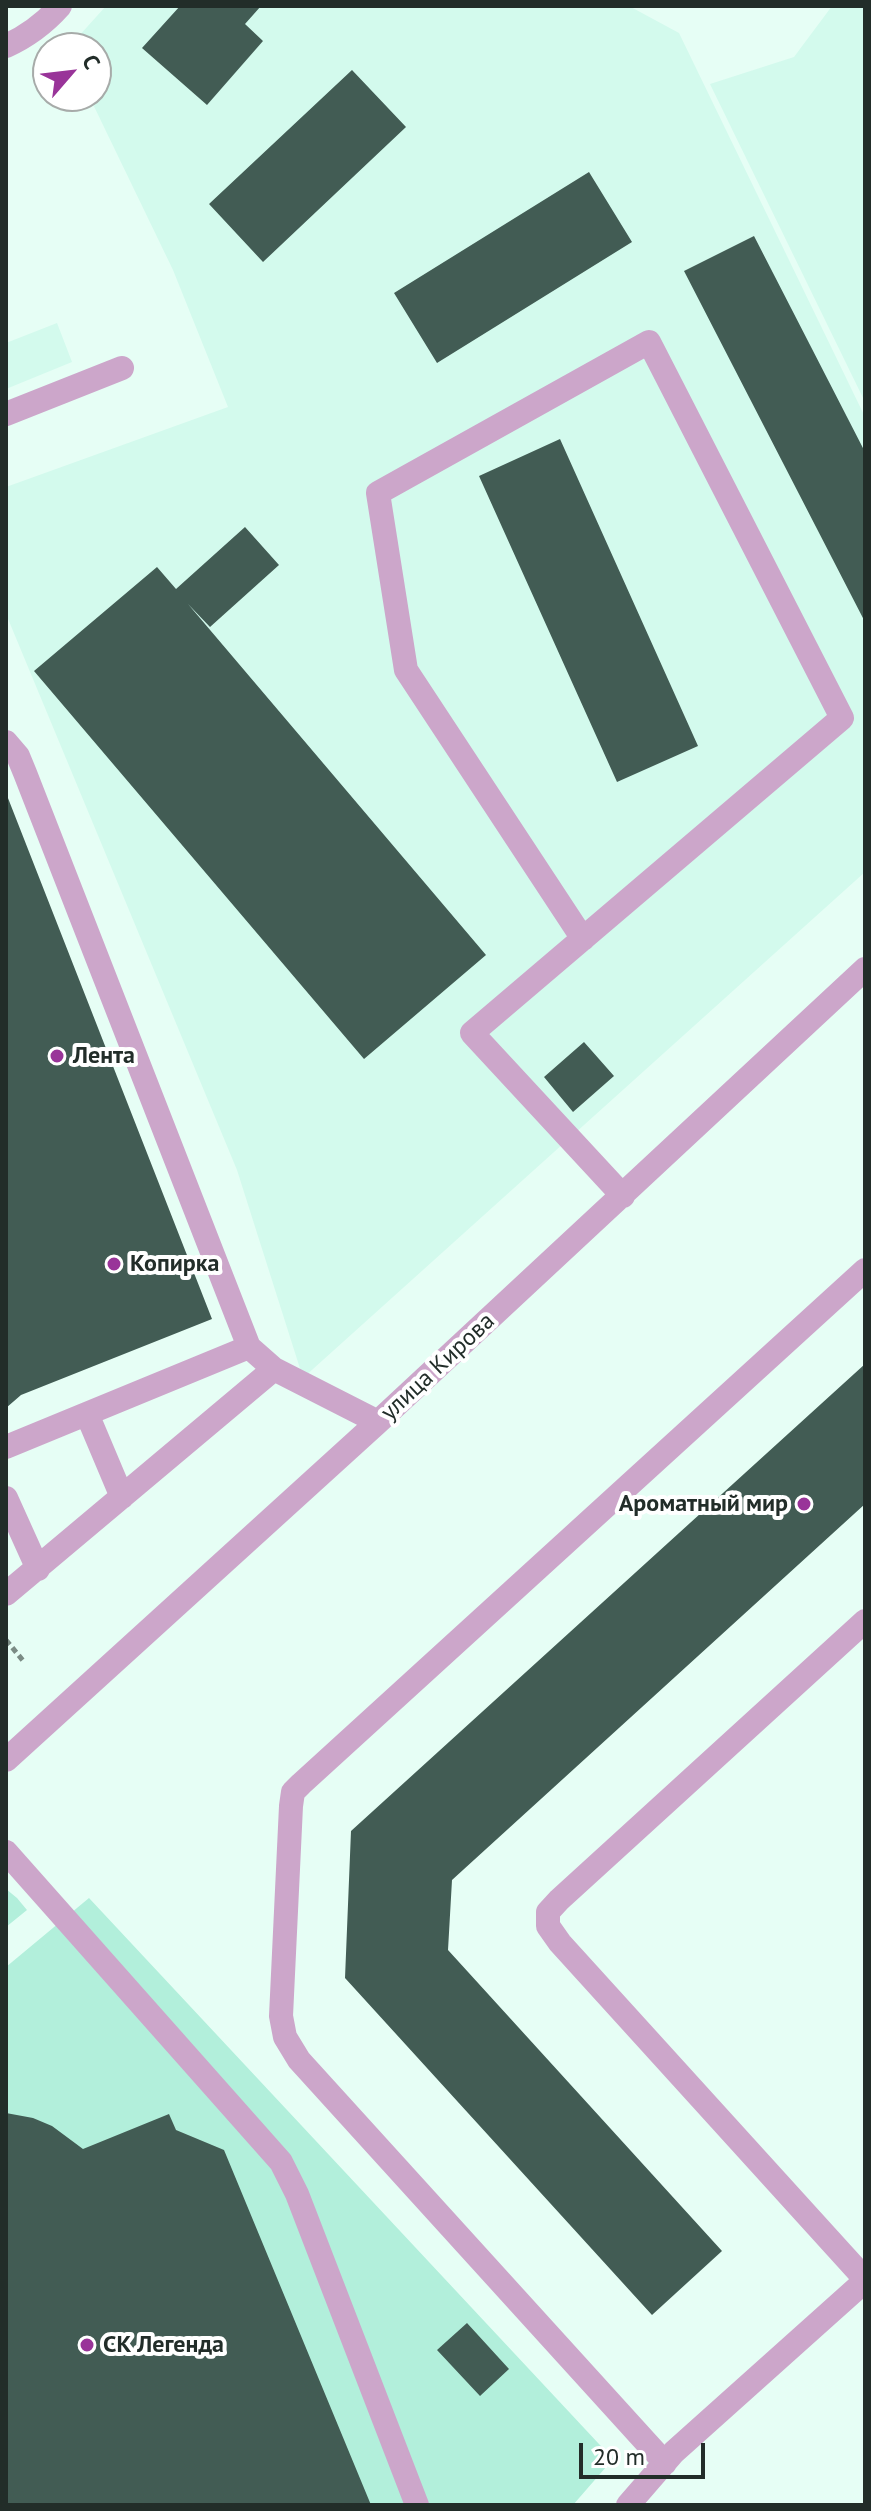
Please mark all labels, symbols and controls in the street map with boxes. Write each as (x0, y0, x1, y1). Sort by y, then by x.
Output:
north arrow (32, 32, 112, 112)
text: С (76, 50, 107, 74)
place label: Лента (73, 1042, 135, 1070)
marker: Лента (48, 1047, 66, 1065)
place label: Копирка (130, 1250, 219, 1278)
marker: Копирка (105, 1255, 123, 1273)
street label: улица Кирова (375, 1307, 501, 1427)
place label: Ароматный мир (619, 1490, 788, 1518)
marker: Ароматный мир (795, 1495, 813, 1513)
place label: СК Легенда (103, 2331, 224, 2359)
marker: СК Легенда (78, 2336, 96, 2354)
scale bar (583, 2427, 709, 2477)
text: 20 m (593, 2441, 645, 2472)

